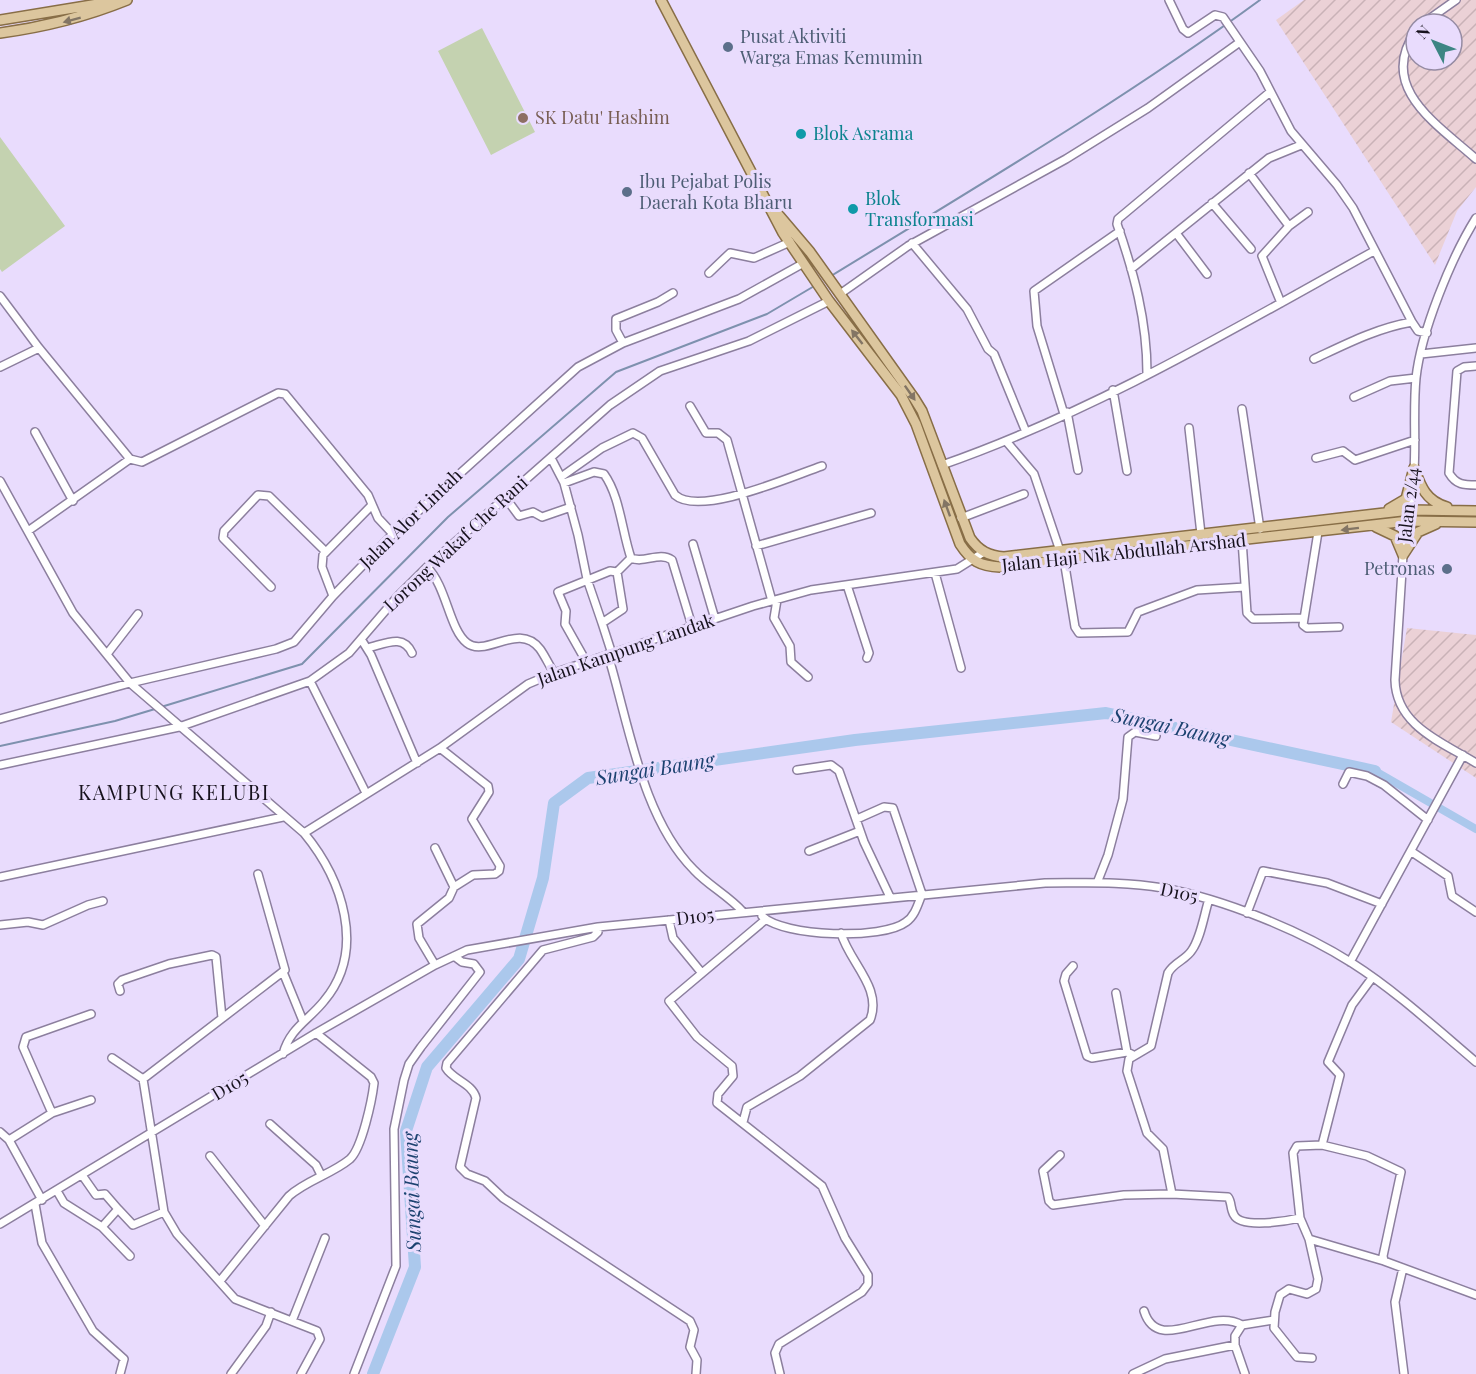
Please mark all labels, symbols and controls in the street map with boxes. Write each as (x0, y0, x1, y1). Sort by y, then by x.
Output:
north arrow (1404, 12, 1464, 72)
one-way arrow (63, 16, 81, 26)
text: N (1411, 20, 1434, 43)
place label: Pusat Aktiviti Warga Emas Kemumin (739, 24, 923, 69)
marker: Pusat Aktiviti Warga Emas Kemumin (721, 40, 735, 54)
place label: SK Datu' Hashim (535, 105, 670, 129)
marker: SK Datu' Hashim (516, 111, 530, 125)
place label: Blok Asrama (813, 121, 914, 145)
marker: Blok Asrama (794, 127, 808, 141)
place label: Ibu Pejabat Polis Daerah Kota Bharu (639, 169, 793, 214)
marker: Ibu Pejabat Polis Daerah Kota Bharu (620, 185, 634, 199)
place label: Blok Transformasi (865, 186, 974, 231)
marker: Blok Transformasi (846, 202, 860, 216)
one-way arrow (851, 330, 863, 345)
one-way arrow (905, 384, 916, 401)
street label: Jalan Alor Lintah (353, 463, 467, 574)
street label: Jalan 2/44 (1391, 466, 1425, 545)
street label: Lorong Wakaf Che Rani (378, 470, 532, 616)
one-way arrow (941, 499, 951, 517)
one-way arrow (1341, 524, 1360, 533)
street label: Jalan Haji Nik Abdullah Arshad (999, 527, 1248, 577)
place label: Petronas (1364, 556, 1435, 580)
marker: Petronas (1440, 562, 1454, 576)
street label: Jalan Kampung Landak (533, 607, 717, 691)
water label: Sungai Baung (1109, 700, 1235, 752)
water label: Sungai Baung (593, 745, 718, 790)
district label: KAMPUNG KELUBI (78, 778, 270, 805)
street label: D105 (1158, 876, 1200, 908)
street label: D105 (675, 902, 715, 930)
street label: D105 (207, 1065, 252, 1105)
water label: Sungai Baung (395, 1130, 426, 1253)

